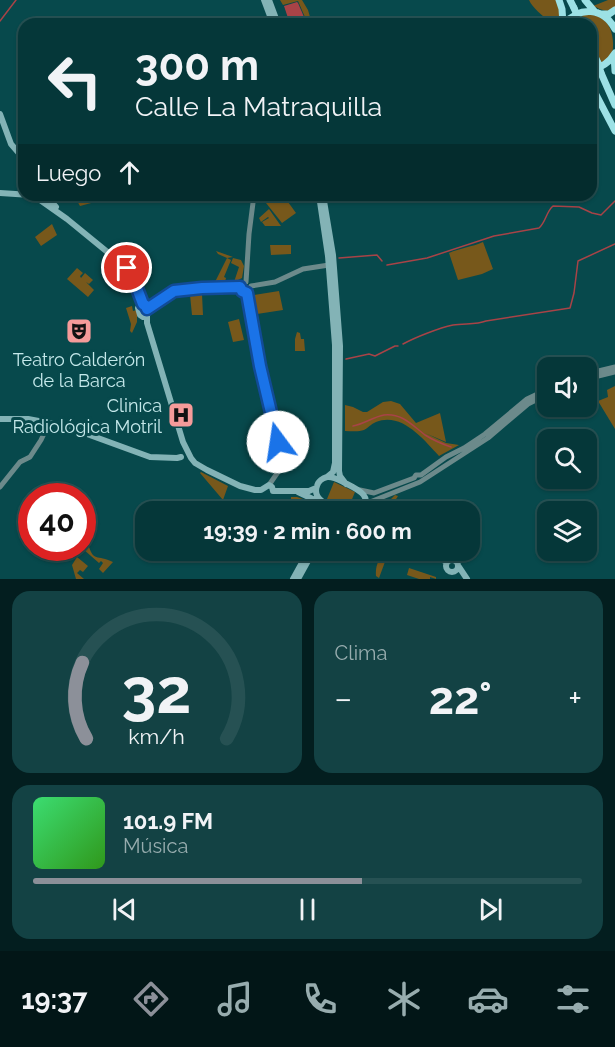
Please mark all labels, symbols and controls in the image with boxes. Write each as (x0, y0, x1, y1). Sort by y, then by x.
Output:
text: 300 m (135, 41, 259, 90)
icon: left (36, 42, 114, 120)
text: Calle La Matraquilla (135, 91, 382, 122)
icon: ahead (113, 156, 146, 189)
text: Luego (36, 160, 101, 186)
pin (101, 242, 152, 293)
icon: arrive (110, 251, 143, 284)
theatre icon: Teatro Calderón de la Barca (64, 316, 94, 346)
place label: Teatro Calderón de la Barca (13, 349, 145, 391)
map controls (537, 357, 597, 561)
button: sound (537, 357, 597, 417)
place label: Clinica Radiológica Motril (12, 395, 162, 437)
hospital icon: Clinica Radiológica Motril (166, 400, 196, 430)
position arrow (246, 410, 310, 474)
button: search (537, 429, 597, 489)
speed limit sign: 40 (18, 483, 96, 561)
button: layers (537, 501, 597, 561)
text: 19:39 · 2 min · 600 m (203, 518, 412, 544)
text: Clima (335, 641, 387, 665)
text: 32 (122, 654, 192, 728)
text: 22° (429, 672, 492, 725)
text: − (335, 679, 352, 718)
text: + (568, 679, 582, 718)
text: km/h (128, 724, 185, 749)
text: 101.9 FM (123, 808, 213, 834)
text: Música (123, 834, 188, 858)
icon: previous (108, 893, 141, 926)
icon: pause (291, 893, 324, 926)
icon: next (474, 893, 507, 926)
icon: directions (130, 978, 172, 1020)
icon: music (214, 978, 256, 1020)
icon: phone (299, 978, 341, 1020)
icon: climate (383, 978, 425, 1020)
icon: car (467, 978, 509, 1020)
icon: filters (552, 978, 594, 1020)
text: 19:37 (21, 984, 87, 1015)

